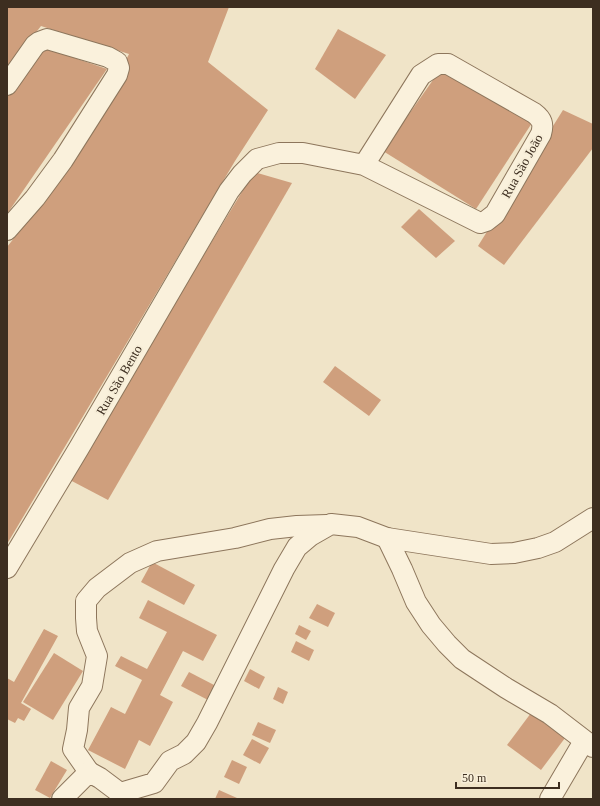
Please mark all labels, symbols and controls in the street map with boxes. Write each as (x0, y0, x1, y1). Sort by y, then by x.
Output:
street label: Rua São João (498, 131, 546, 201)
street label: Rua São Bento (93, 342, 145, 418)
scale bar (456, 764, 559, 790)
text: 50 m (462, 771, 487, 785)

